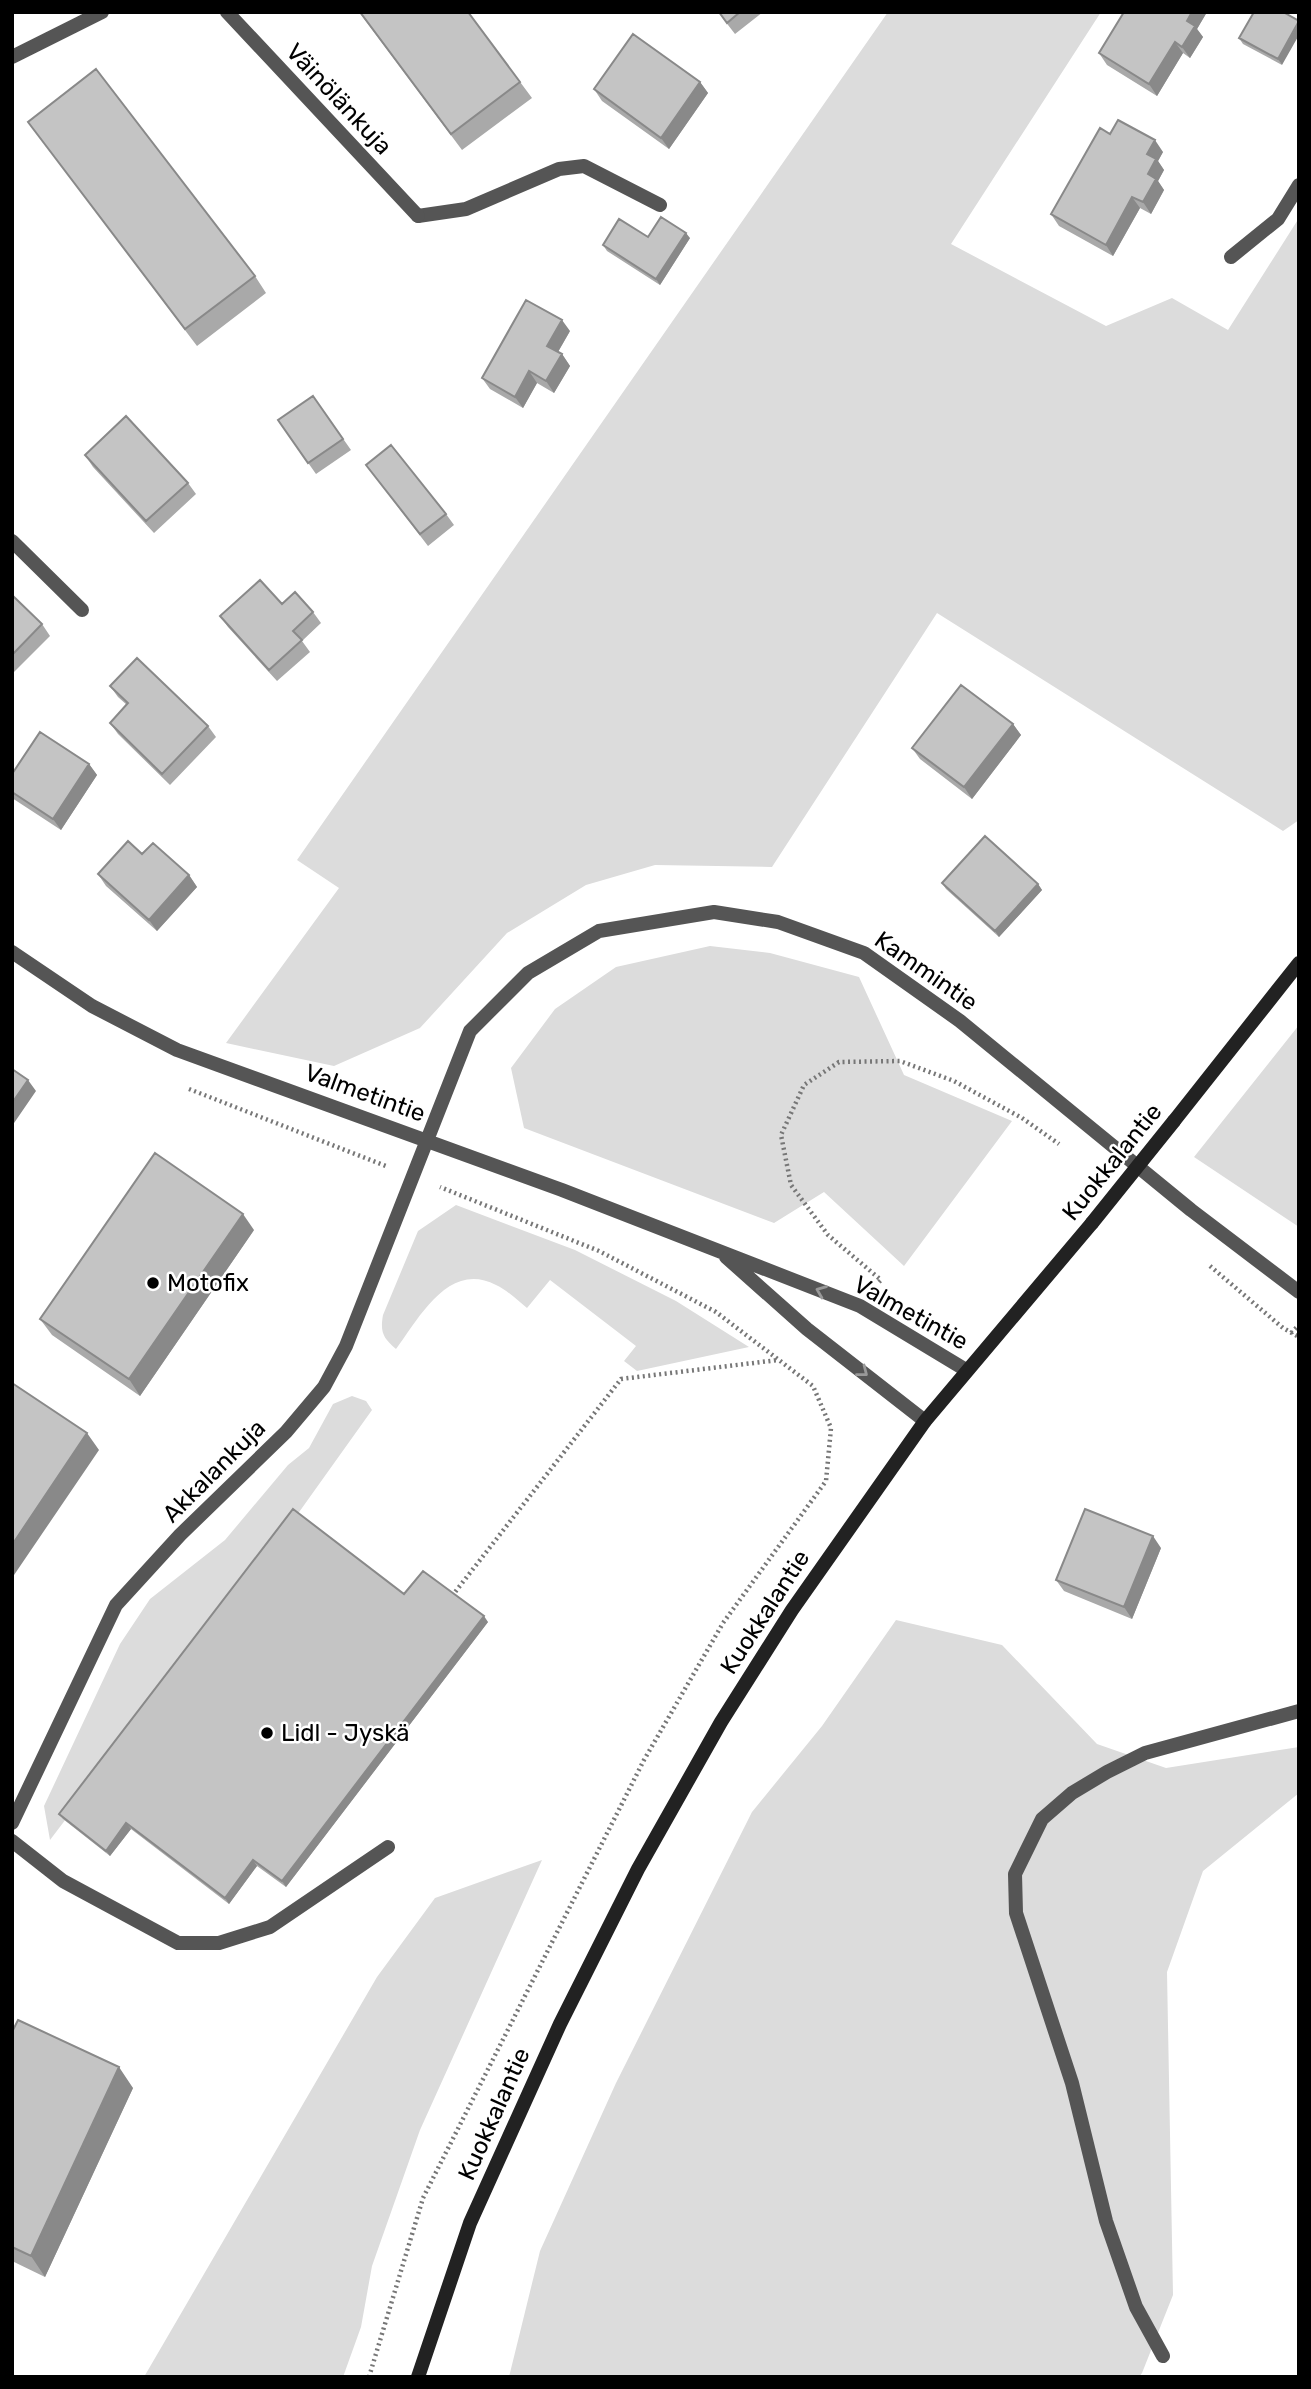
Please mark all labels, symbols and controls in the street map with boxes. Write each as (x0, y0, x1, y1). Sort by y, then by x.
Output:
street label: Väinölänkuja (280, 38, 398, 160)
street label: Kammintie (869, 925, 983, 1017)
street label: Valmetintie (301, 1058, 429, 1128)
street label: Kuokkalantie (1056, 1098, 1168, 1226)
place label: Motofix (167, 1269, 249, 1297)
street label: Valmetintie (849, 1270, 973, 1356)
marker: Motofix (145, 1275, 161, 1291)
one-way arrow (815, 1285, 827, 1299)
one-way arrow (855, 1363, 867, 1376)
street label: Akkalankuja (157, 1414, 271, 1528)
street label: Kuokkalantie (715, 1545, 815, 1679)
place label: Lidl - Jyskä (281, 1719, 410, 1747)
marker: Lidl - Jyskä (259, 1725, 275, 1741)
street label: Kuokkalantie (452, 2043, 536, 2185)

